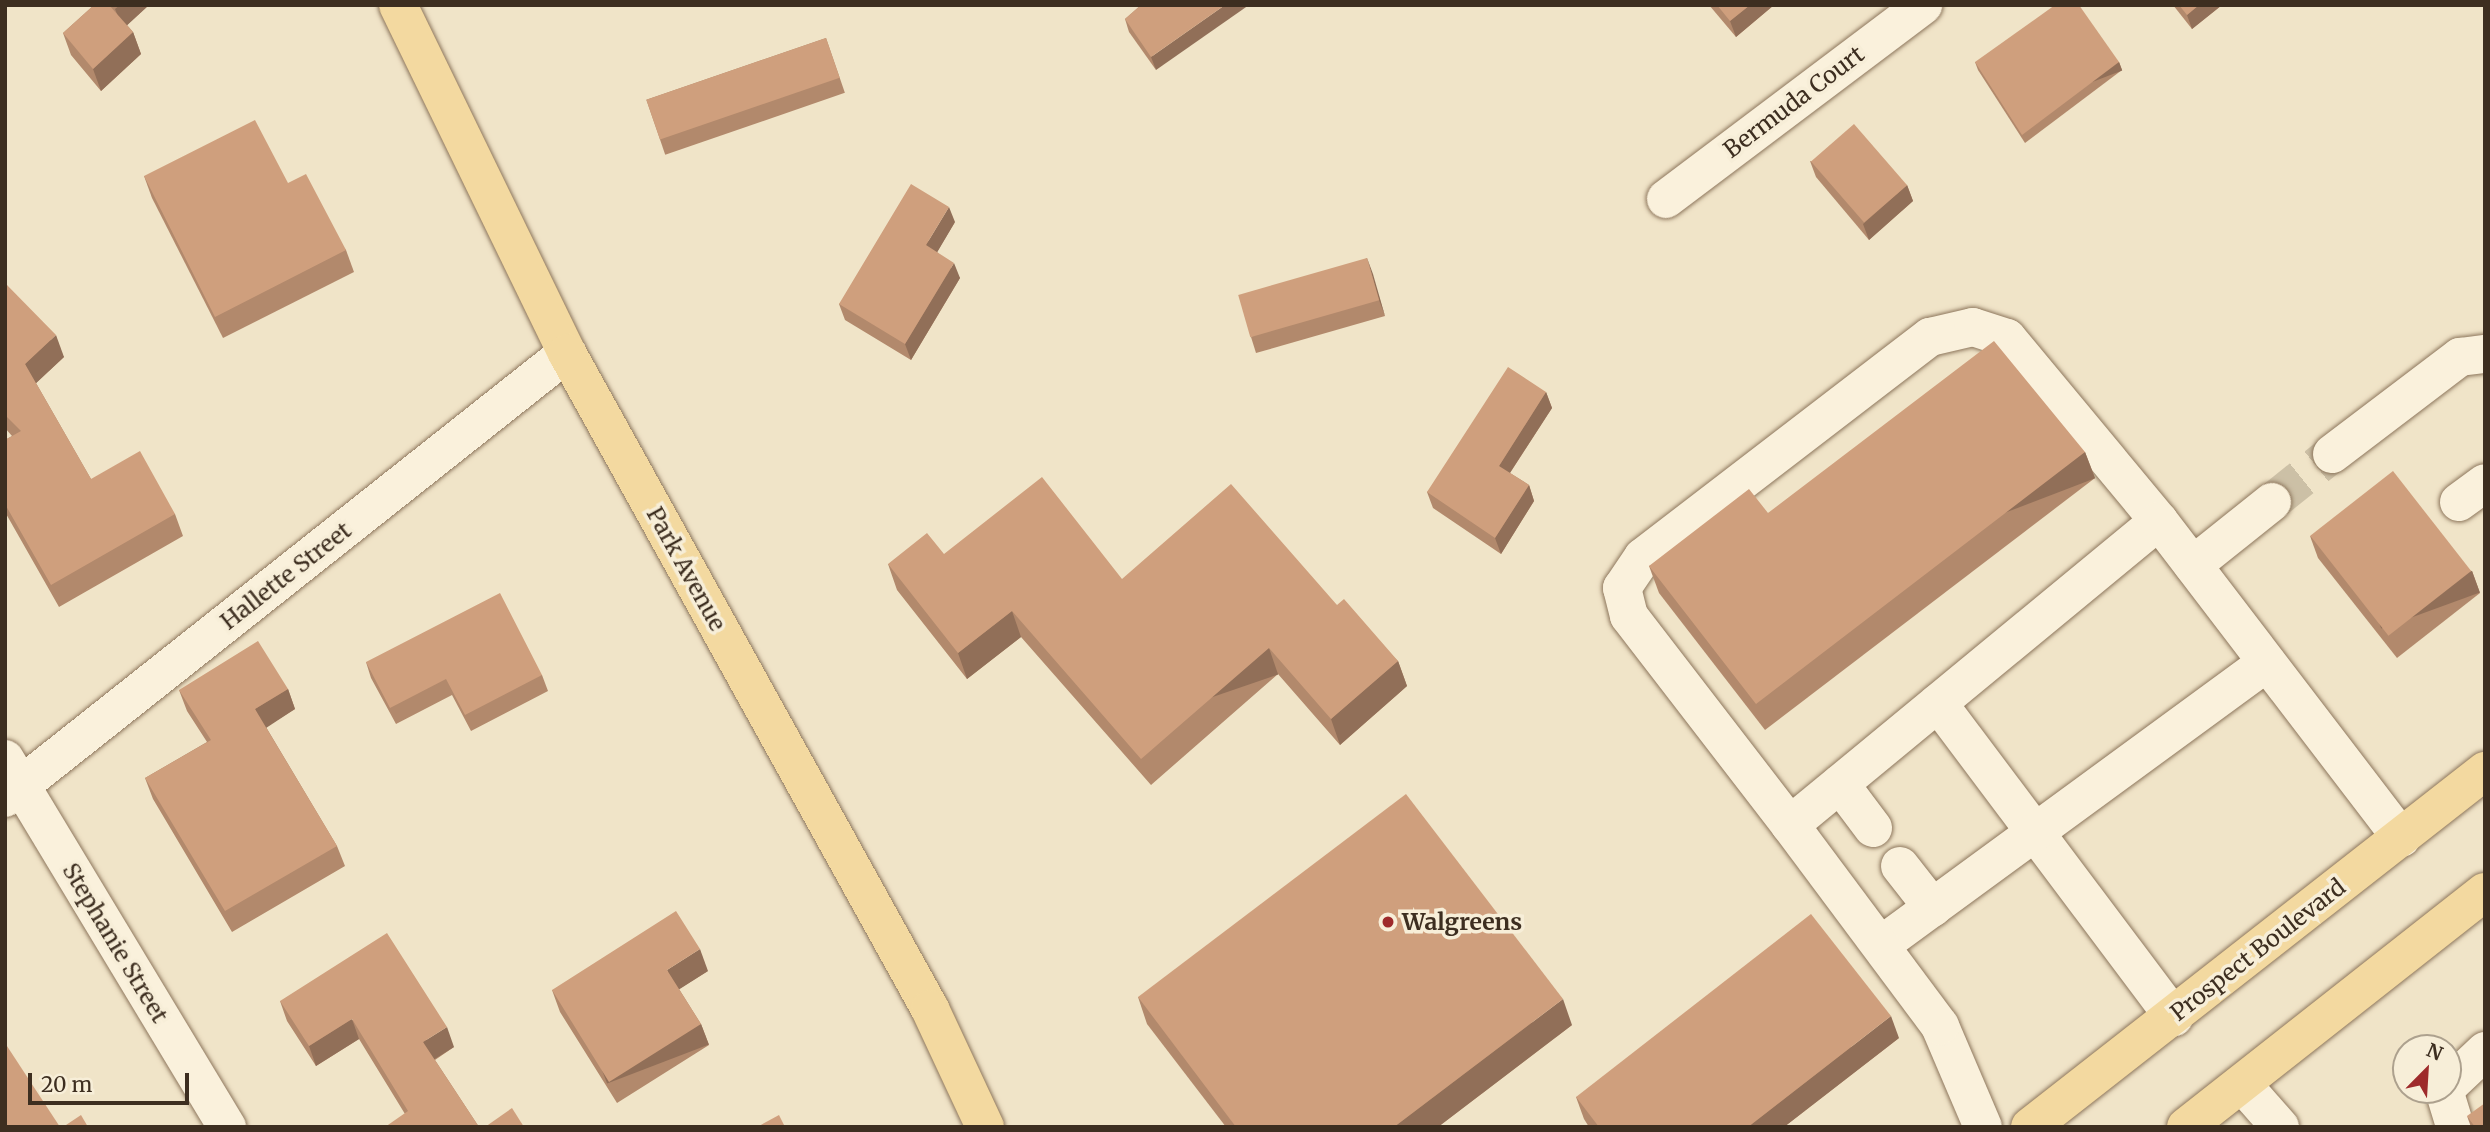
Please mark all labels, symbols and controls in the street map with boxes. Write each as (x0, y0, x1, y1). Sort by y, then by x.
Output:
street label: Bermuda Court (1718, 40, 1870, 164)
street label: Park Avenue (641, 502, 731, 636)
street label: Hallette Street (215, 517, 357, 635)
street label: Stephanie Street (57, 858, 173, 1028)
street label: Prospect Boulevard (2165, 873, 2351, 1027)
place label: Walgreens (1402, 908, 1522, 936)
marker: Walgreens (1380, 914, 1396, 930)
north arrow (2392, 1034, 2462, 1104)
text: N (2423, 1038, 2446, 1066)
scale bar (32, 1058, 192, 1102)
text: 20 m (41, 1071, 92, 1098)

